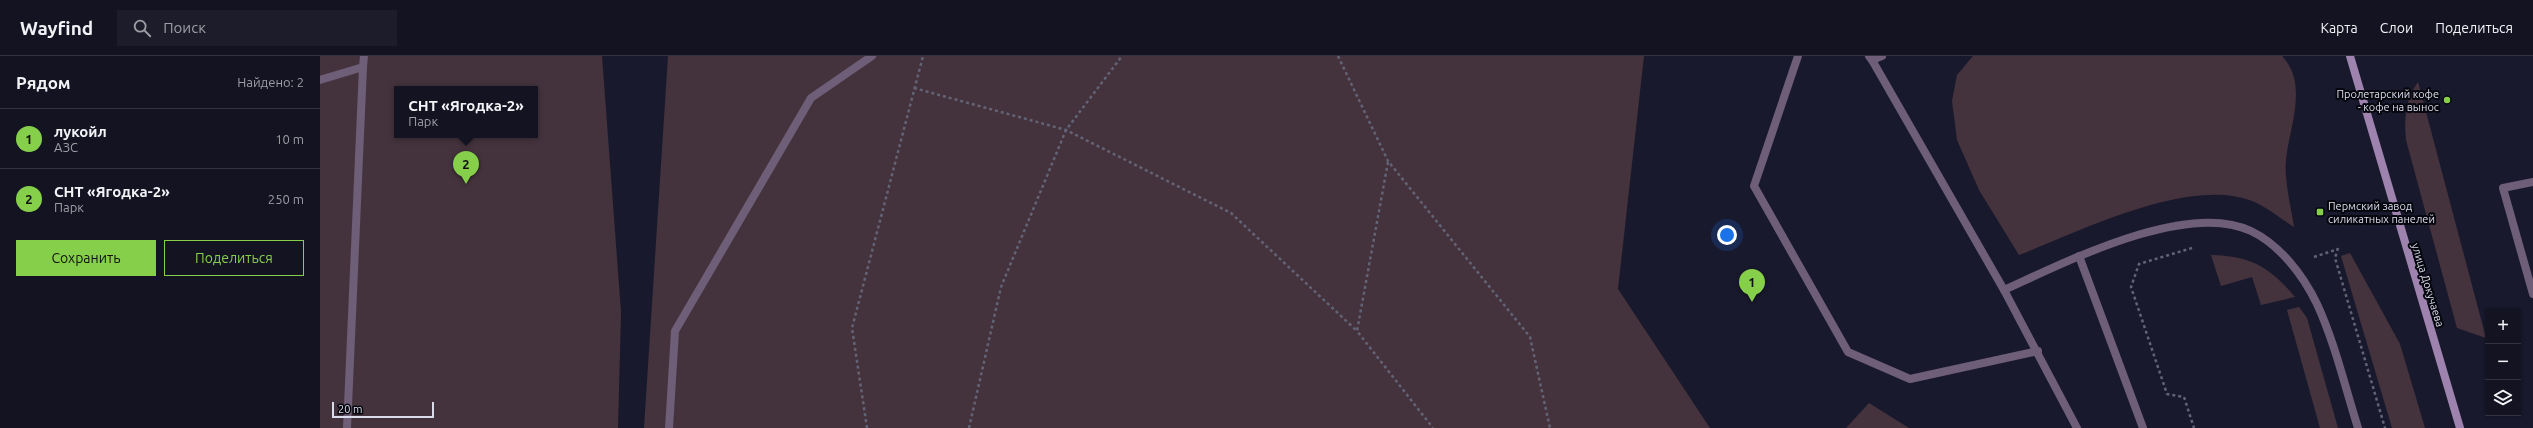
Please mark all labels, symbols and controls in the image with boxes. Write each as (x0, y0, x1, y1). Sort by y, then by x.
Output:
search box (117, 10, 397, 46)
text: Wayfind (20, 17, 93, 39)
icon: search (131, 17, 153, 39)
text: Поиск (163, 19, 206, 36)
text: Карта (2320, 20, 2358, 36)
text: Слои (2380, 20, 2413, 36)
text: Поделиться (2435, 20, 2513, 36)
text: Рядом (16, 73, 71, 92)
text: Найдено: 2 (237, 75, 304, 89)
popup (394, 86, 538, 138)
place label: Пролетарский кофе - кофе на вынос (2336, 88, 2439, 113)
marker: Пролетарский кофе - кофе на вынос (2442, 95, 2452, 105)
text: СНТ «Ягодка-2» (408, 97, 524, 114)
text: Парк (408, 114, 438, 128)
text: лукойл (54, 123, 107, 140)
text: 1 (25, 132, 33, 146)
text: 10 m (275, 132, 304, 146)
text: АЗС (54, 140, 78, 154)
pin: 2 (453, 151, 479, 184)
text: СНТ «Ягодка-2» (54, 183, 170, 200)
text: 2 (25, 192, 33, 206)
text: 250 m (268, 192, 304, 206)
text: Парк (54, 200, 84, 214)
place label: Пермский завод силикатных панелей (2328, 200, 2435, 225)
marker: Пермский завод силикатных панелей (2315, 207, 2325, 217)
your location (1717, 225, 1737, 245)
button: Сохранить (16, 240, 156, 276)
button: Поделиться (164, 240, 304, 276)
street label: улица Докучаева (2410, 242, 2446, 328)
pin: 1 (1739, 269, 1765, 302)
map controls (2485, 308, 2521, 416)
button: + (2485, 308, 2521, 344)
button: − (2485, 344, 2521, 380)
button: layers (2485, 380, 2521, 416)
scale bar (332, 400, 434, 419)
text: 20 m (338, 403, 362, 415)

